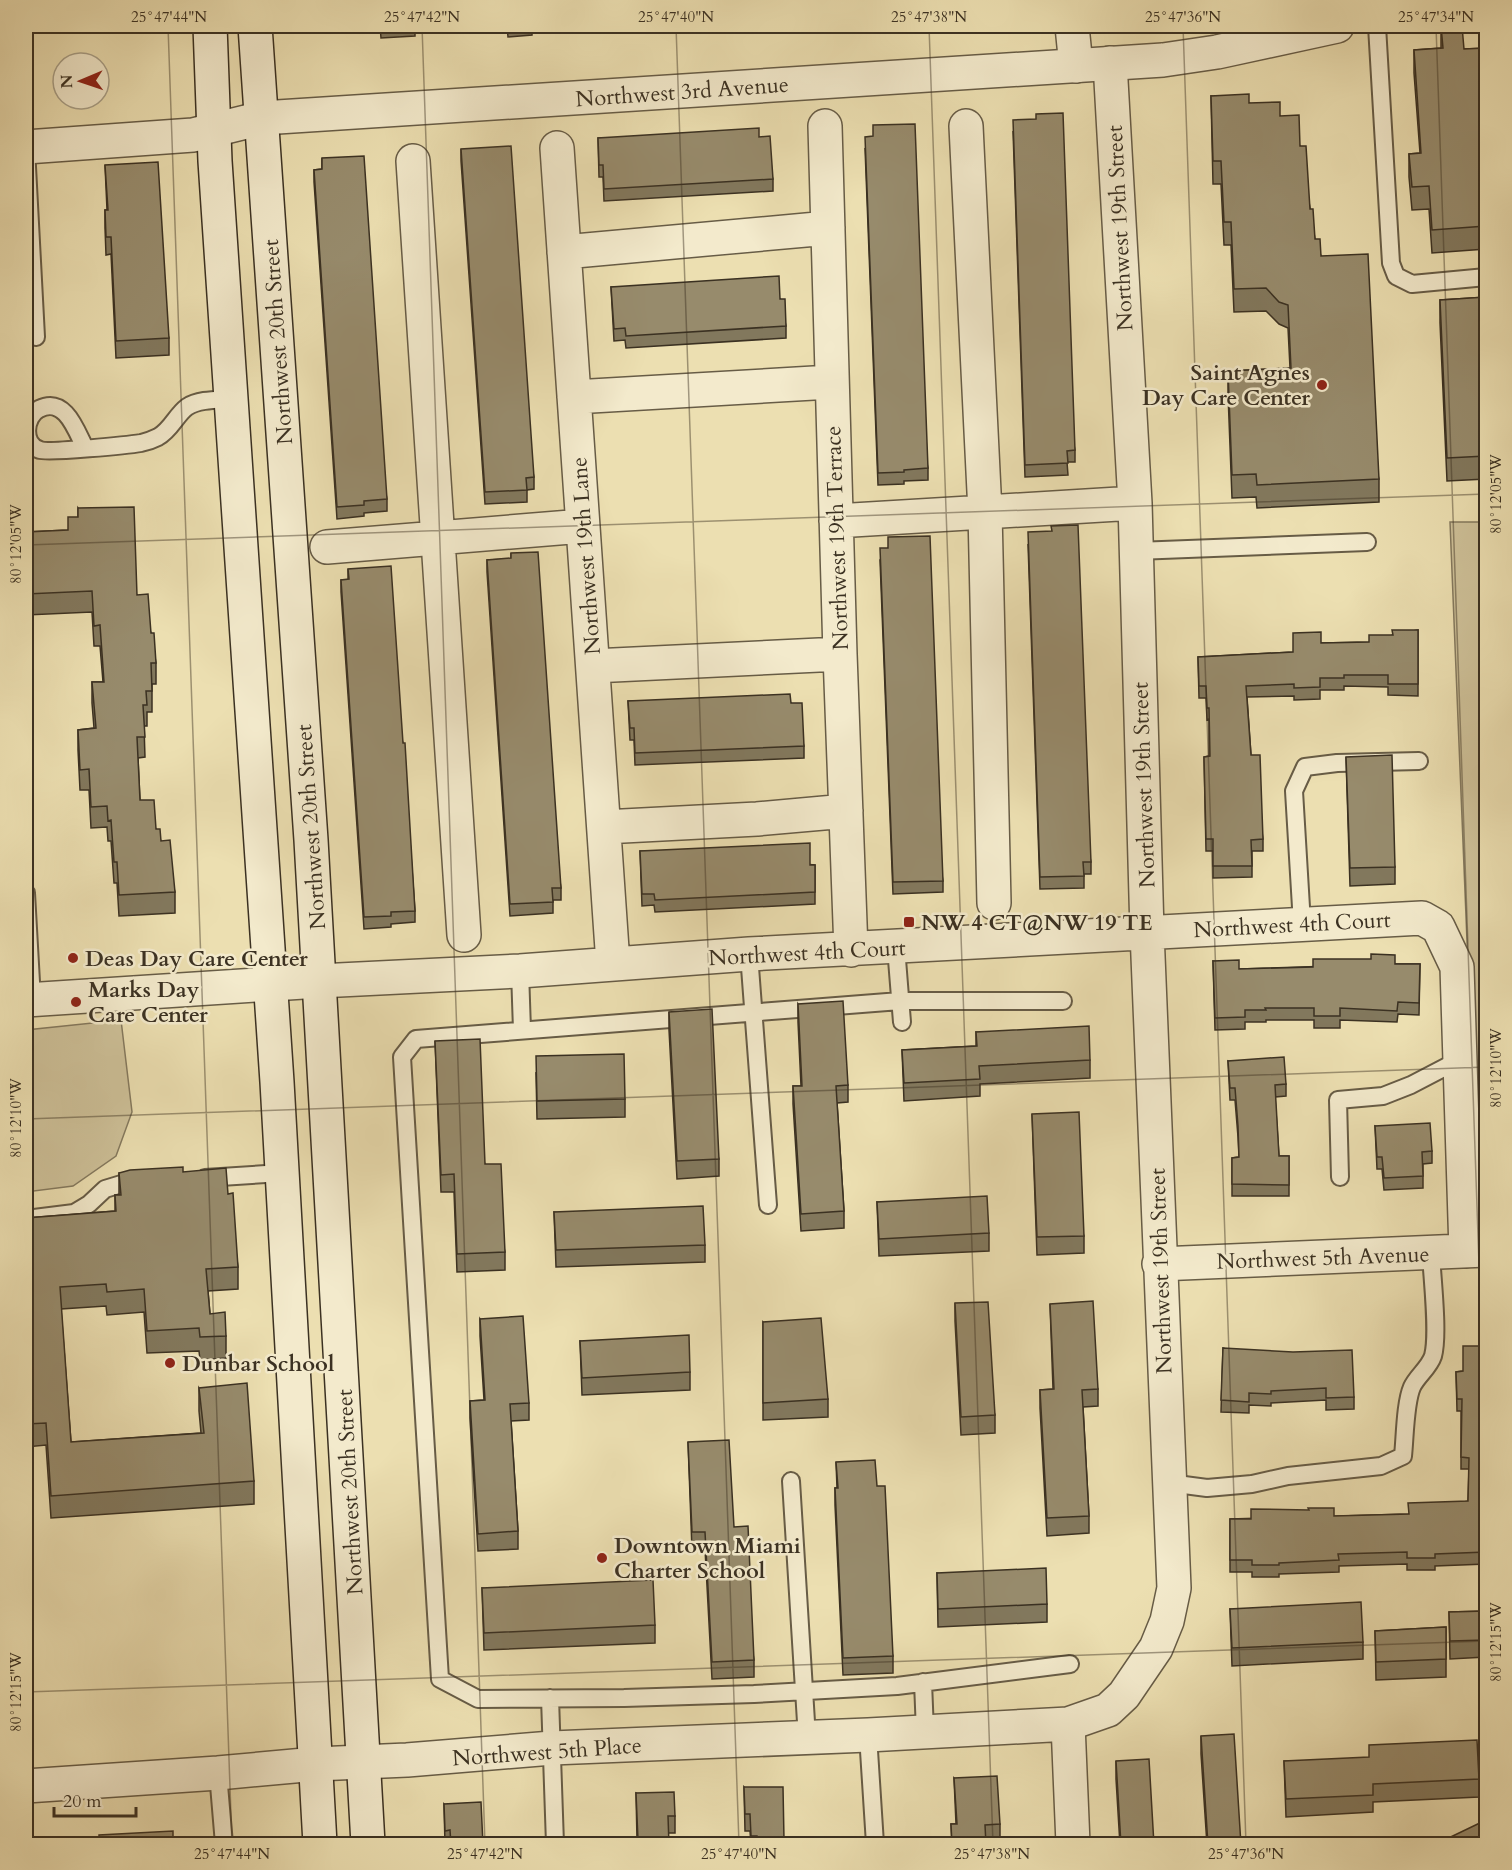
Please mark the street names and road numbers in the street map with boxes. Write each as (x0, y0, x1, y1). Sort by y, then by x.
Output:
street label: Northwest 3rd Avenue (574, 70, 790, 114)
street label: Northwest 19th Street (1100, 124, 1140, 332)
street label: Northwest 20th Street (256, 238, 300, 446)
street label: Northwest 19th Terrace (818, 425, 856, 651)
street label: Northwest 19th Lane (564, 456, 608, 656)
street label: Northwest 19th Street (1125, 681, 1163, 888)
street label: Northwest 20th Street (289, 723, 333, 931)
street label: Northwest 4th Court (1193, 905, 1392, 945)
street label: Northwest 4th Court (708, 933, 907, 973)
street label: Northwest 19th Street (1142, 1167, 1180, 1374)
street label: Northwest 5th Avenue (1216, 1239, 1430, 1277)
street label: Northwest 20th Street (330, 1388, 370, 1596)
street label: Northwest 5th Place (451, 1730, 643, 1774)

